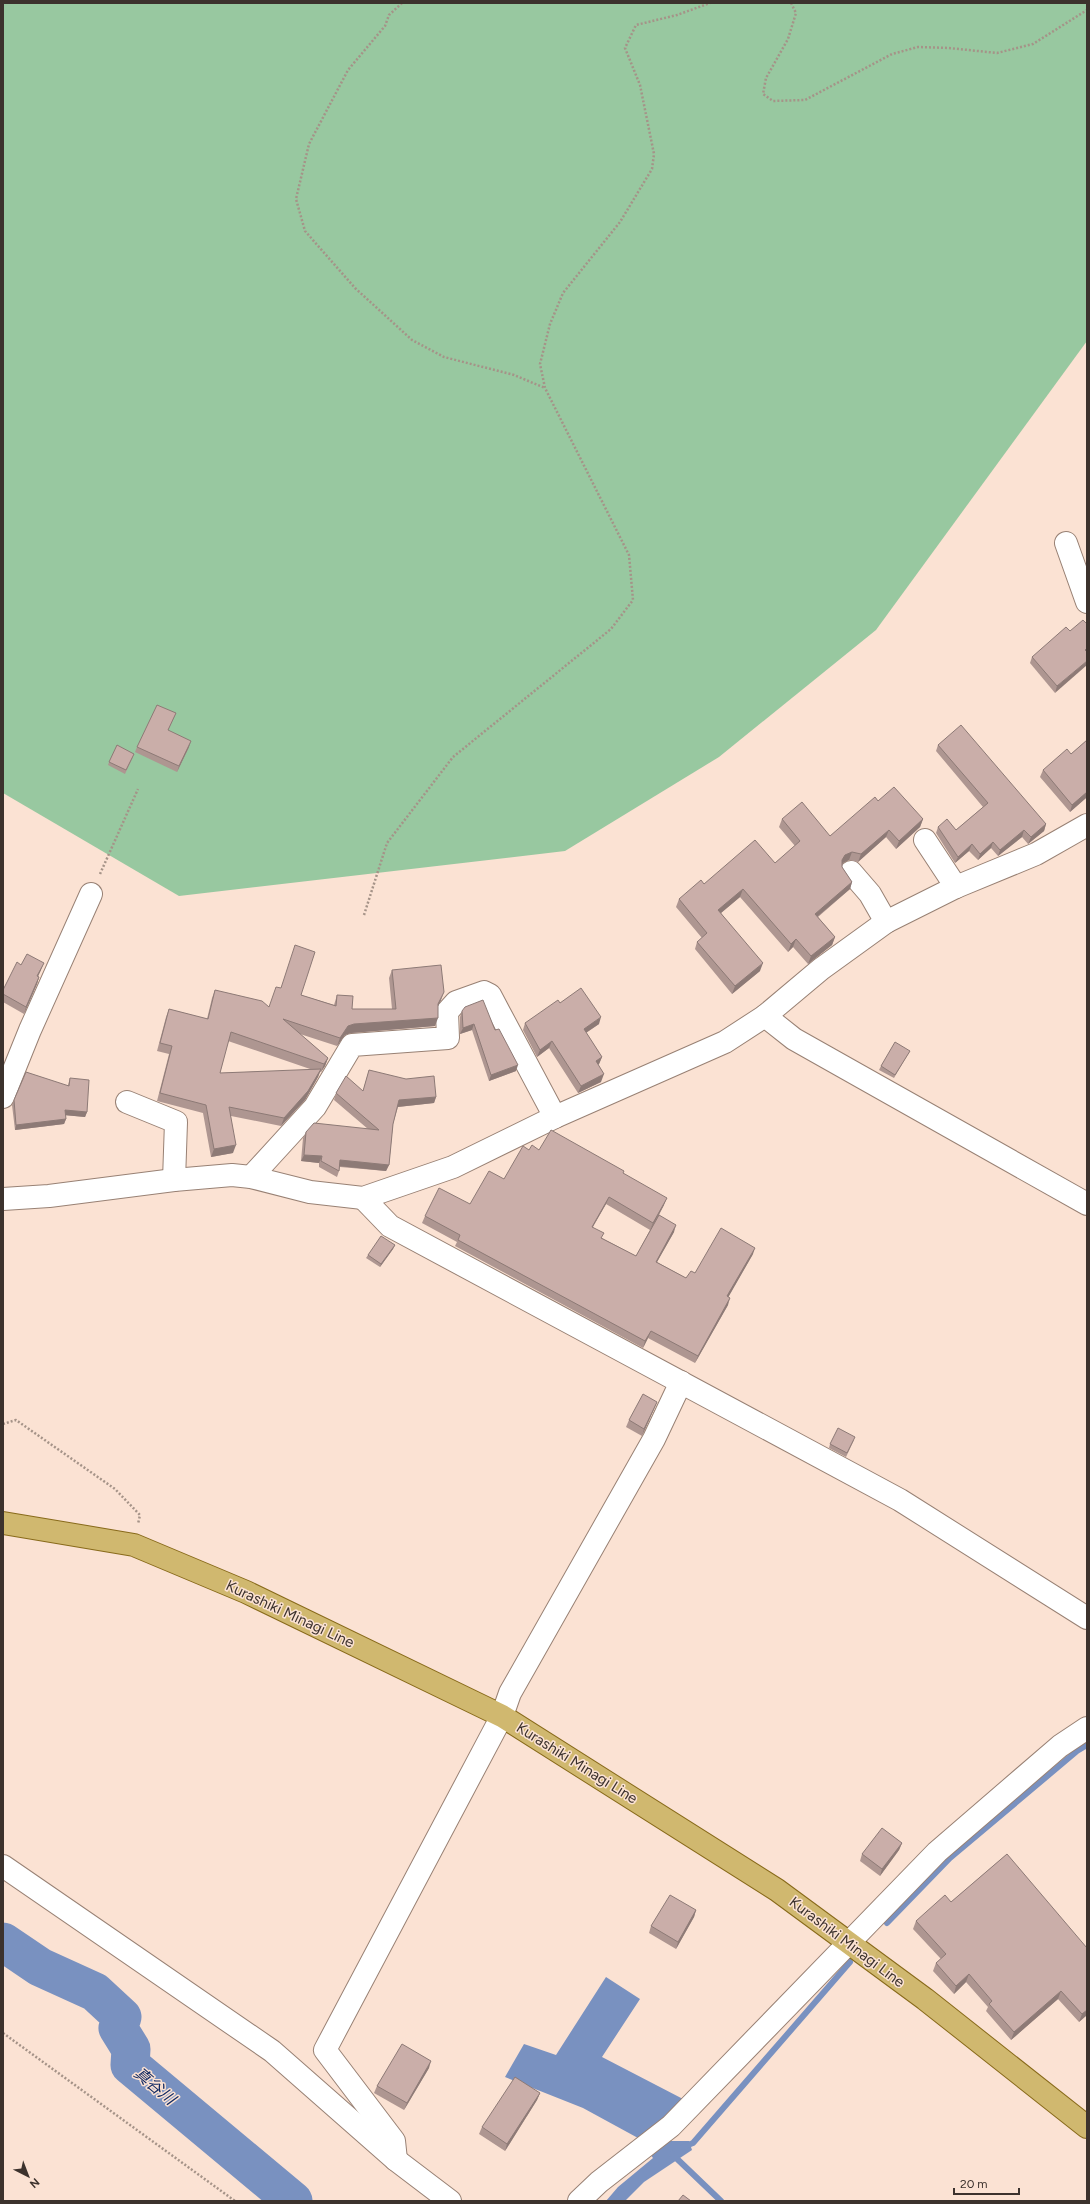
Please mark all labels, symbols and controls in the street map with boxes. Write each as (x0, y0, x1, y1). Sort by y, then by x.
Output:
street label: Kurashiki Minagi Line (223, 1576, 357, 1652)
street label: Kurashiki Minagi Line (513, 1718, 641, 1808)
street label: Kurashiki Minagi Line (786, 1893, 908, 1991)
water label: 真谷川 (131, 2063, 181, 2110)
north arrow (8, 2156, 48, 2196)
scale bar (954, 2170, 1019, 2196)
text: N (27, 2175, 42, 2191)
text: 20 m (960, 2177, 988, 2191)

